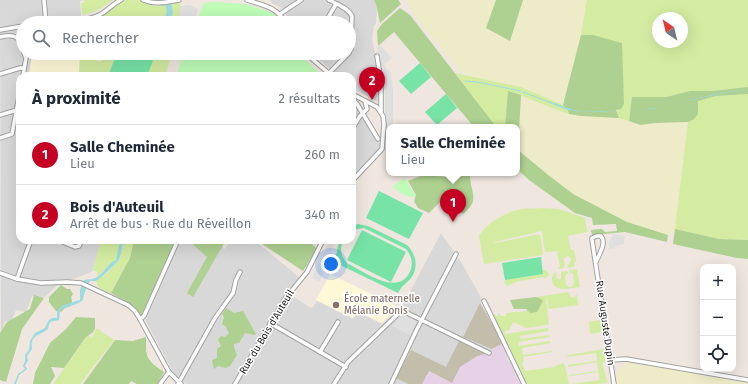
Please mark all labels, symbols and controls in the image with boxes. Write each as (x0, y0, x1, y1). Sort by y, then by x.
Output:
north arrow (652, 12, 688, 48)
search box (16, 16, 356, 60)
icon: search (30, 27, 52, 49)
text: Rechercher (62, 29, 138, 47)
pin: 2 (359, 67, 385, 100)
text: À proximité (32, 88, 121, 109)
text: 2 résultats (279, 91, 340, 106)
popup (386, 124, 520, 176)
text: Salle Cheminée (401, 134, 505, 152)
text: Salle Cheminée (70, 138, 175, 156)
text: 1 (42, 147, 48, 162)
text: 260 m (305, 147, 340, 162)
text: Lieu (401, 152, 425, 167)
text: Lieu (70, 156, 95, 171)
pin: 1 (440, 189, 466, 222)
text: Bois d'Auteuil (70, 198, 164, 216)
text: 2 (42, 207, 48, 222)
text: 340 m (305, 207, 340, 222)
text: Arrêt de bus · Rue du Réveillon (70, 216, 251, 231)
your location (321, 254, 341, 274)
map controls (700, 264, 736, 372)
button: + (700, 264, 736, 300)
street label: Rue Auguste Dupin (593, 280, 617, 366)
street label: Rue du Bois d'Auteuil (237, 288, 297, 376)
place label: École maternelle Mélanie Bonis (344, 291, 420, 317)
marker: École maternelle Mélanie Bonis (331, 300, 341, 310)
button: − (700, 300, 736, 336)
button: locate (700, 336, 736, 372)

